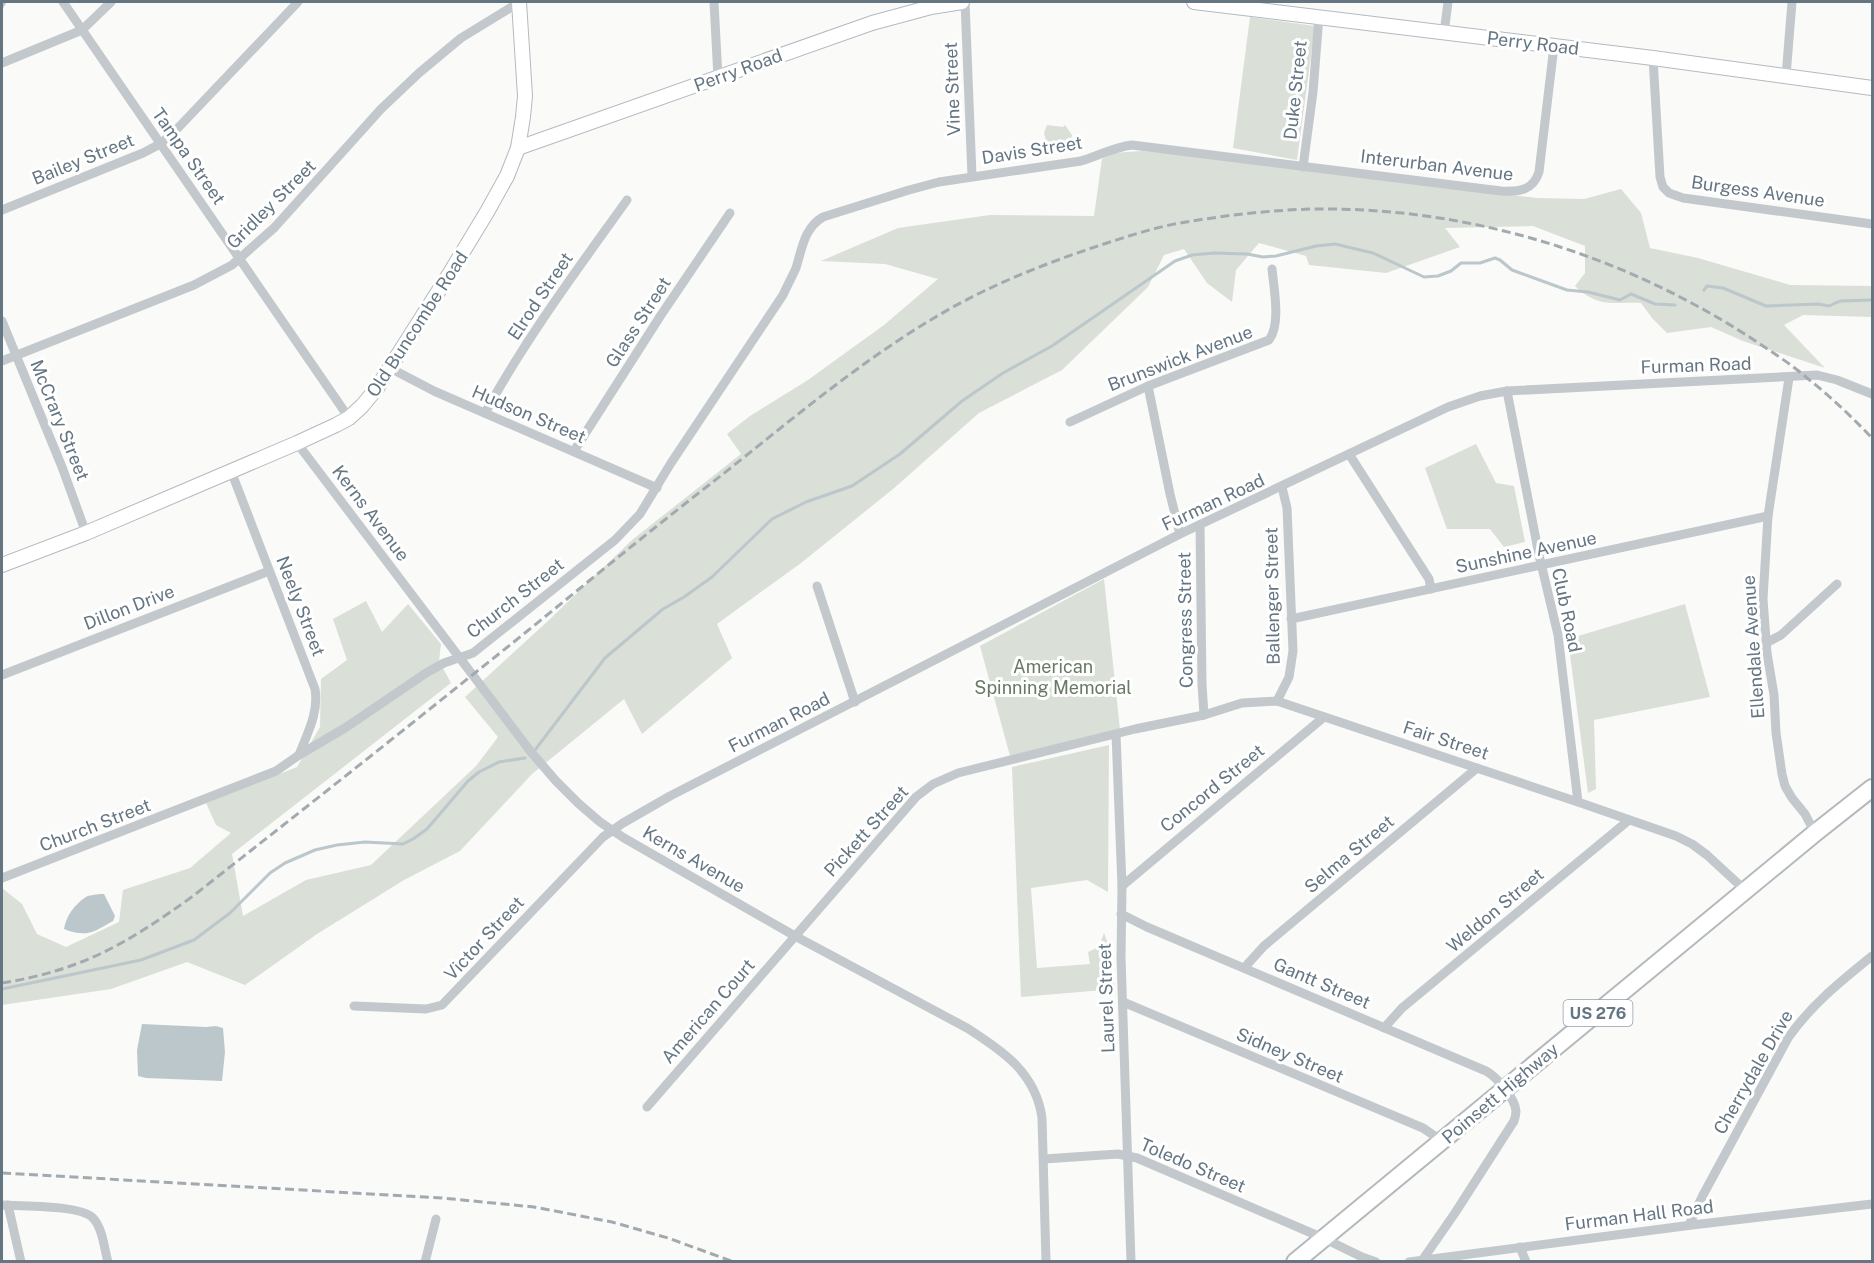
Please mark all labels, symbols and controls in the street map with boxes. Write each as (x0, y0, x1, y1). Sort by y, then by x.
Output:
street label: Perry Road (1486, 27, 1580, 59)
street label: Duke Street (1279, 39, 1311, 141)
street label: Vine Street (940, 42, 964, 136)
street label: Perry Road (691, 44, 785, 96)
street label: Tampa Street (148, 104, 230, 208)
street label: Bailey Street (29, 129, 137, 189)
street label: Davis Street (980, 132, 1084, 168)
street label: Interurban Avenue (1359, 145, 1515, 185)
street label: Gridley Street (222, 155, 320, 253)
street label: Burgess Avenue (1690, 171, 1826, 211)
street label: Old Buncombe Road (362, 247, 472, 401)
street label: Elrod Street (503, 248, 577, 344)
street label: Glass Street (601, 273, 675, 371)
street label: Brunswick Avenue (1105, 321, 1255, 395)
street label: Furman Road (1640, 353, 1752, 377)
street label: McCrary Street (26, 357, 94, 483)
street label: Hudson Street (469, 381, 589, 447)
street label: Kerns Avenue (328, 461, 414, 565)
street label: Furman Road (1158, 469, 1268, 535)
street label: Ballenger Street (1260, 527, 1284, 665)
street label: Sunshine Avenue (1454, 527, 1598, 577)
street label: Congress Street (1173, 552, 1197, 688)
street label: Neely Street (272, 553, 330, 659)
street label: Church Street (462, 554, 568, 642)
street label: Club Road (1548, 566, 1586, 654)
street label: Ellendale Avenue (1738, 575, 1768, 719)
street label: Dillon Drive (81, 580, 177, 634)
park label: American Spinning Memorial (974, 656, 1132, 698)
street label: Furman Road (725, 687, 833, 757)
street label: Fair Street (1400, 716, 1492, 764)
street label: Concord Street (1156, 740, 1268, 836)
street label: Pickett Street (820, 781, 912, 881)
street label: Church Street (37, 794, 153, 856)
street label: Selma Street (1300, 811, 1398, 897)
street label: Kerns Avenue (639, 821, 749, 897)
street label: Weldon Street (1442, 863, 1548, 957)
street label: Victor Street (440, 892, 528, 984)
street label: Laurel Street (1094, 943, 1118, 1053)
street label: Gantt Street (1270, 953, 1374, 1013)
street label: American Court (657, 955, 759, 1067)
road number: US 276 (1564, 1000, 1632, 1026)
street label: Cherrydale Drive (1709, 1006, 1797, 1138)
street label: Sidney Street (1233, 1023, 1347, 1087)
street label: Poinsett Highway (1438, 1038, 1563, 1148)
street label: Toledo Street (1137, 1133, 1249, 1197)
street label: Furman Hall Road (1563, 1195, 1715, 1235)

